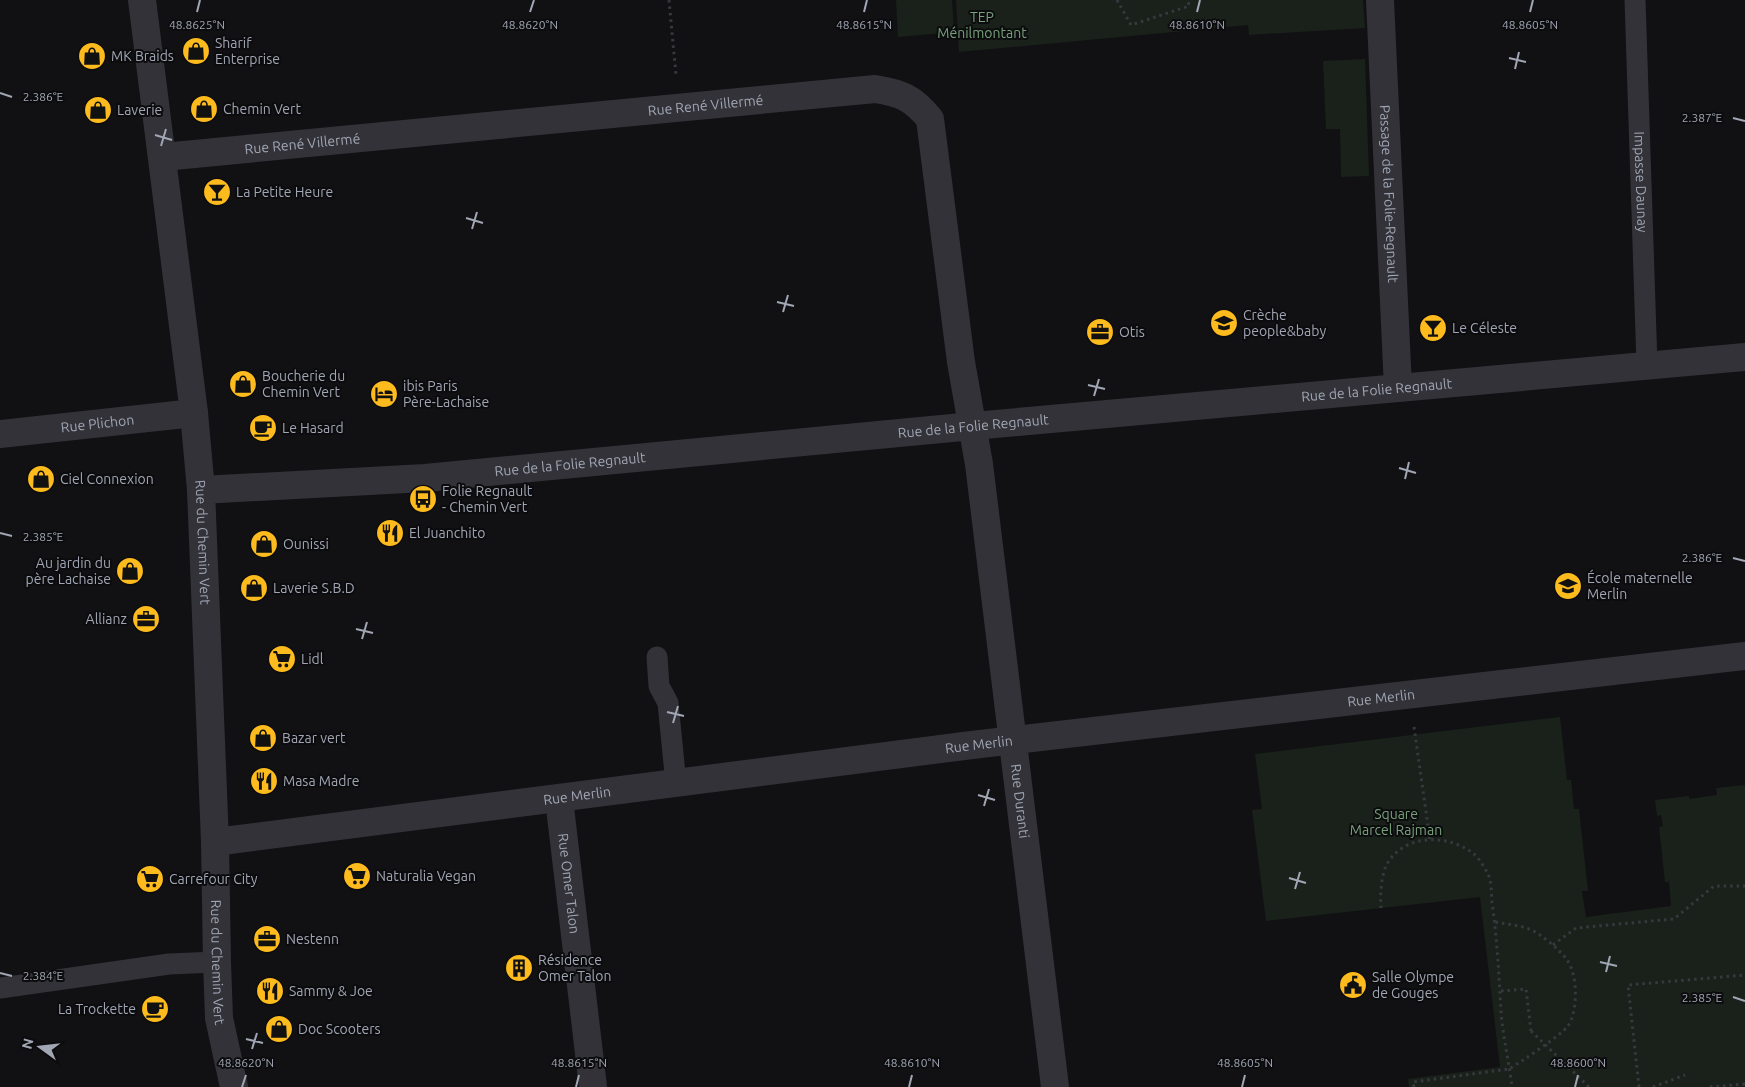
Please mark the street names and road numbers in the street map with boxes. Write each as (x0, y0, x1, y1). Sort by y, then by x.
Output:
street label: Rue René Villermé (647, 92, 764, 119)
street label: Passage de la Folie-Regnault (1377, 104, 1401, 284)
street label: Rue René Villermé (244, 130, 361, 157)
street label: Impasse Daunay (1631, 131, 1651, 233)
street label: Rue de la Folie Regnault (1300, 375, 1453, 405)
street label: Rue de la Folie Regnault (897, 411, 1050, 441)
street label: Rue Plichon (60, 412, 135, 435)
street label: Rue de la Folie Regnault (494, 449, 647, 479)
street label: Rue du Chemin Vert (192, 479, 214, 606)
street label: Rue Merlin (1346, 686, 1416, 710)
street label: Rue Merlin (944, 732, 1013, 756)
street label: Rue Duranti (1008, 763, 1033, 839)
street label: Rue Merlin (542, 783, 612, 808)
street label: Rue Omer Talon (555, 832, 583, 935)
street label: Rue du Chemin Vert (208, 899, 228, 1027)

